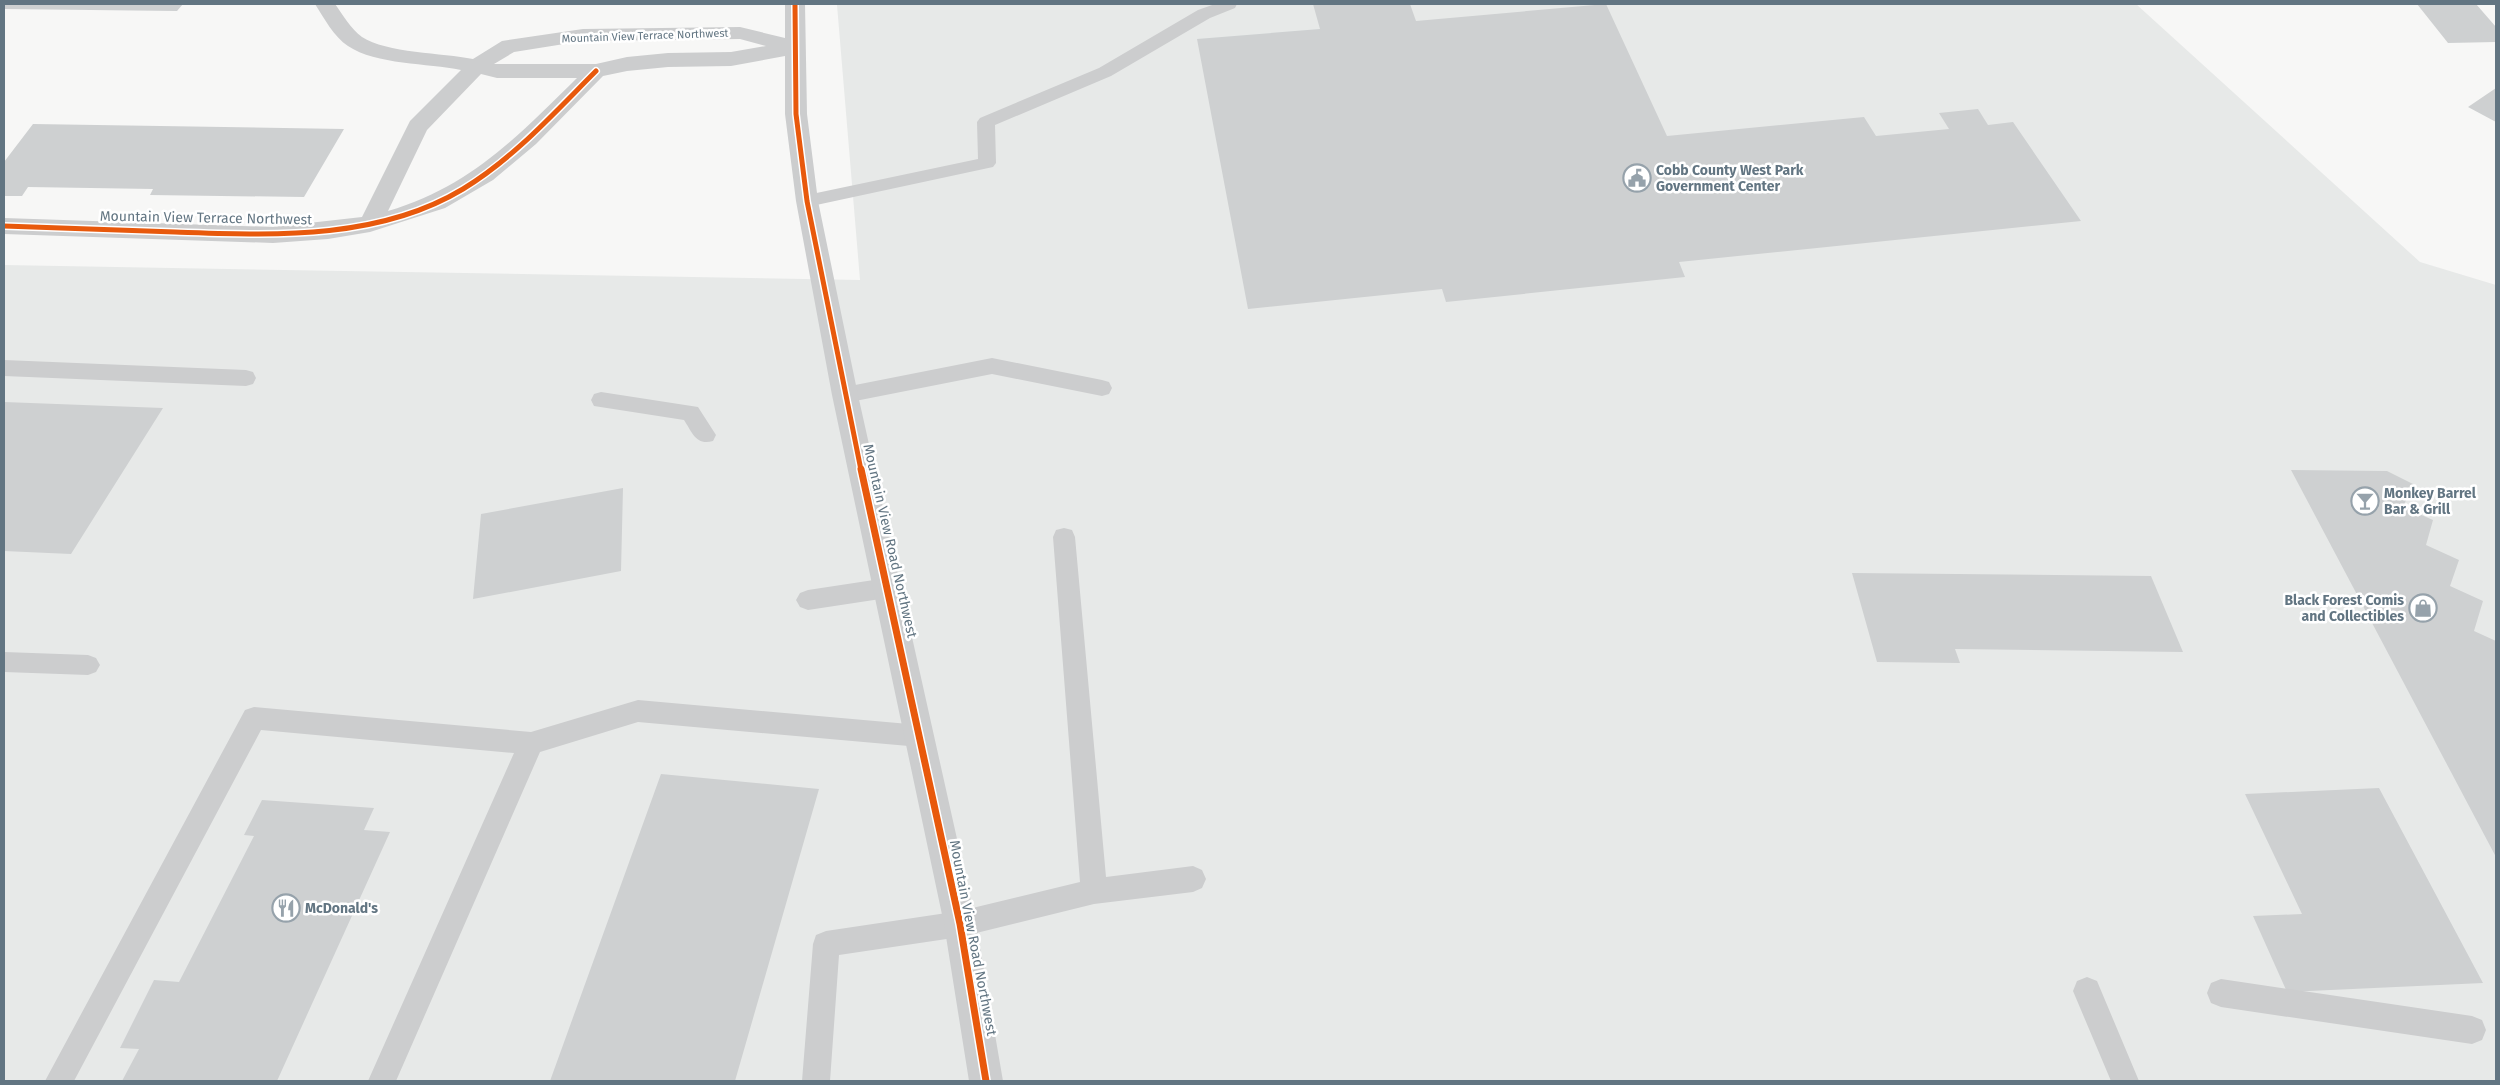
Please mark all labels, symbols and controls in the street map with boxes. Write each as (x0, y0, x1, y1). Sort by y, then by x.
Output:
street label: Mountain View Terrace Northwest (561, 27, 729, 45)
place label: Cobb County West Park Government Center (1656, 162, 1804, 195)
public building icon: Cobb County West Park Government Center (1622, 163, 1652, 193)
street label: Mountain View Terrace Northwest (100, 208, 313, 228)
street label: Mountain View Road Northwest (859, 442, 921, 641)
place label: Monkey Barrel Bar & Grill (2384, 485, 2477, 518)
bar icon: Monkey Barrel Bar & Grill (2350, 486, 2380, 516)
place label: Black Forest Comis and Collectibles (2284, 592, 2404, 625)
shop icon: Black Forest Comis and Collectibles (2408, 593, 2438, 623)
street label: Mountain View Road Northwest (946, 839, 1000, 1038)
restaurant icon: McDonald's (271, 893, 301, 923)
place label: McDonald's (305, 900, 378, 917)

